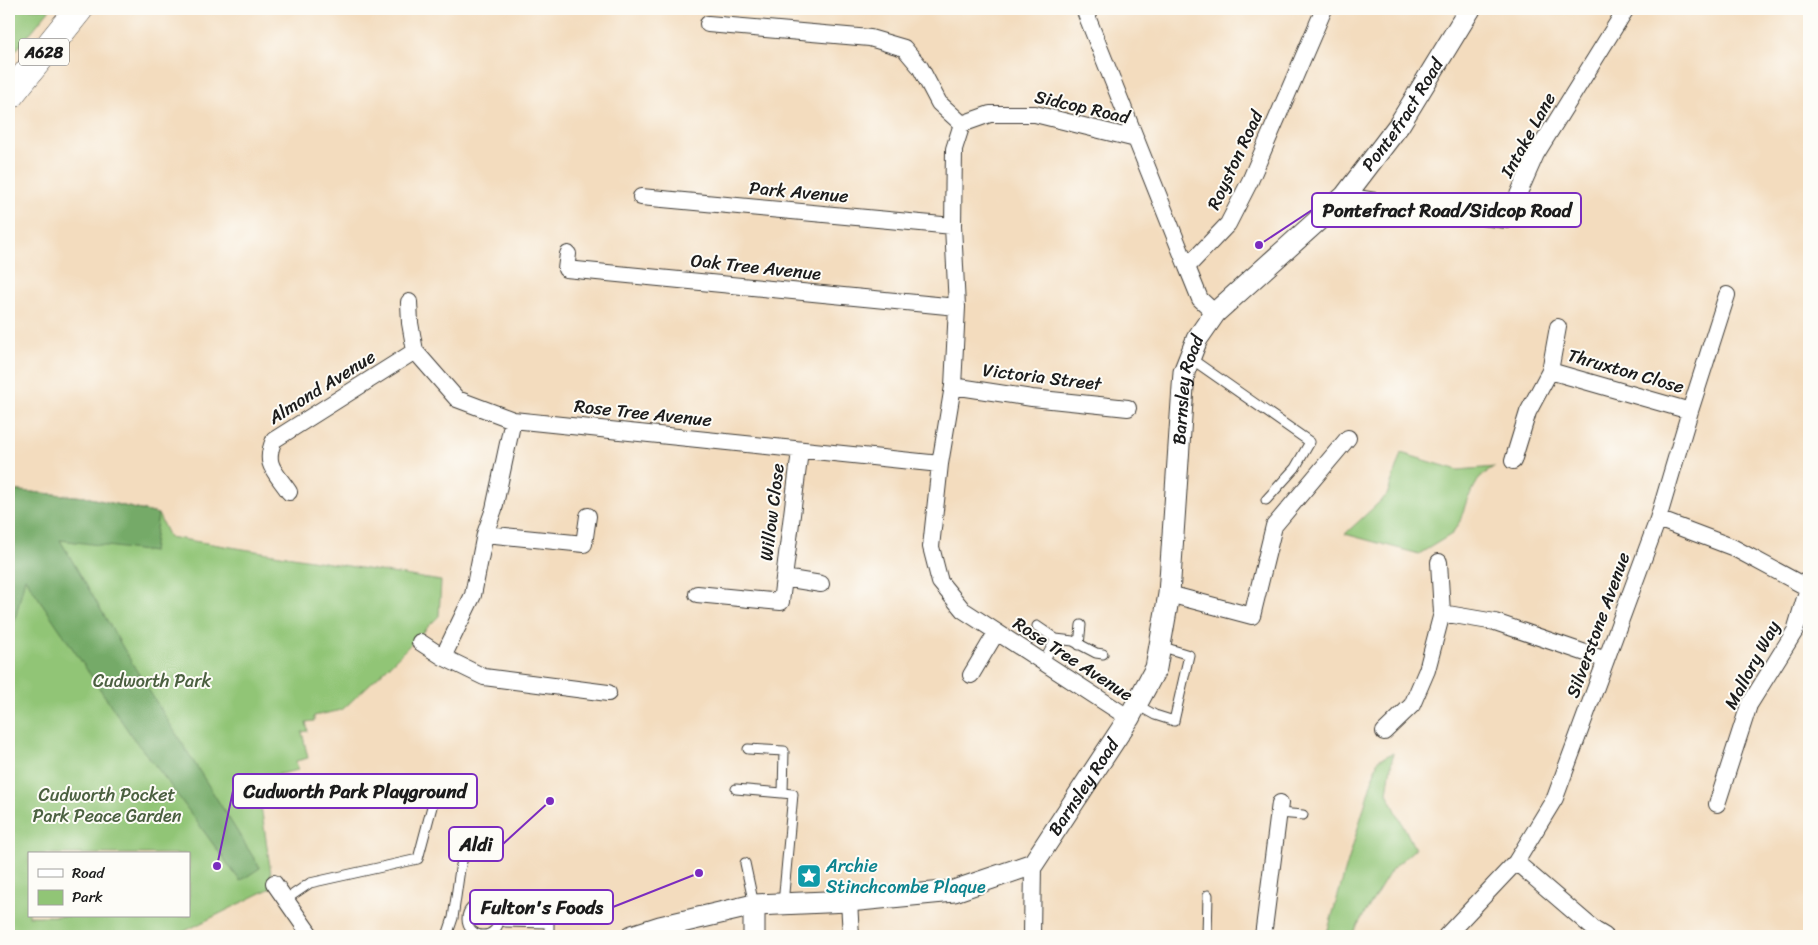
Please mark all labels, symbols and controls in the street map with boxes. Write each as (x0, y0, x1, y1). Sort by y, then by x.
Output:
road number: A628 (19, 38, 69, 66)
street label: Pontefract Road (1353, 51, 1453, 178)
street label: Sidcop Road (1031, 81, 1134, 134)
street label: Intake Lane (1491, 86, 1565, 185)
street label: Royston Road (1198, 103, 1273, 215)
street label: Park Avenue (748, 172, 850, 212)
callout: Pontefract Road/Sidcop Road (1312, 193, 1581, 227)
text: Pontefract Road/Sidcop Road (1322, 194, 1574, 227)
street label: Oak Tree Avenue (689, 244, 823, 290)
street label: Barnsley Road (1163, 329, 1214, 446)
street label: Thruxton Close (1564, 339, 1688, 403)
street label: Almond Avenue (261, 341, 382, 433)
street label: Victoria Street (981, 354, 1104, 400)
street label: Rose Tree Avenue (573, 390, 713, 436)
street label: Willow Close (750, 461, 794, 563)
street label: Silverstone Avenue (1557, 548, 1639, 702)
street label: Rose Tree Avenue (1006, 608, 1140, 710)
street label: Mallory Way (1715, 614, 1789, 715)
park label: Cudworth Park (93, 665, 212, 697)
street label: Barnsley Road (1039, 730, 1128, 843)
callout: Cudworth Park Playground (233, 774, 477, 808)
text: Cudworth Park Playground (242, 775, 469, 808)
park label: Cudworth Pocket Park Peace Garden (33, 779, 182, 832)
callout: Aldi (449, 827, 503, 861)
text: Aldi (458, 828, 494, 861)
place label: Archie Stinchcombe Plaque (825, 850, 986, 903)
legend (28, 852, 190, 918)
text: Road (72, 860, 105, 886)
place icon: Archie Stinchcombe Plaque (796, 863, 822, 889)
text: Park (72, 884, 103, 910)
callout: Fulton's Foods (470, 890, 613, 924)
text: Fulton's Foods (480, 891, 604, 924)

